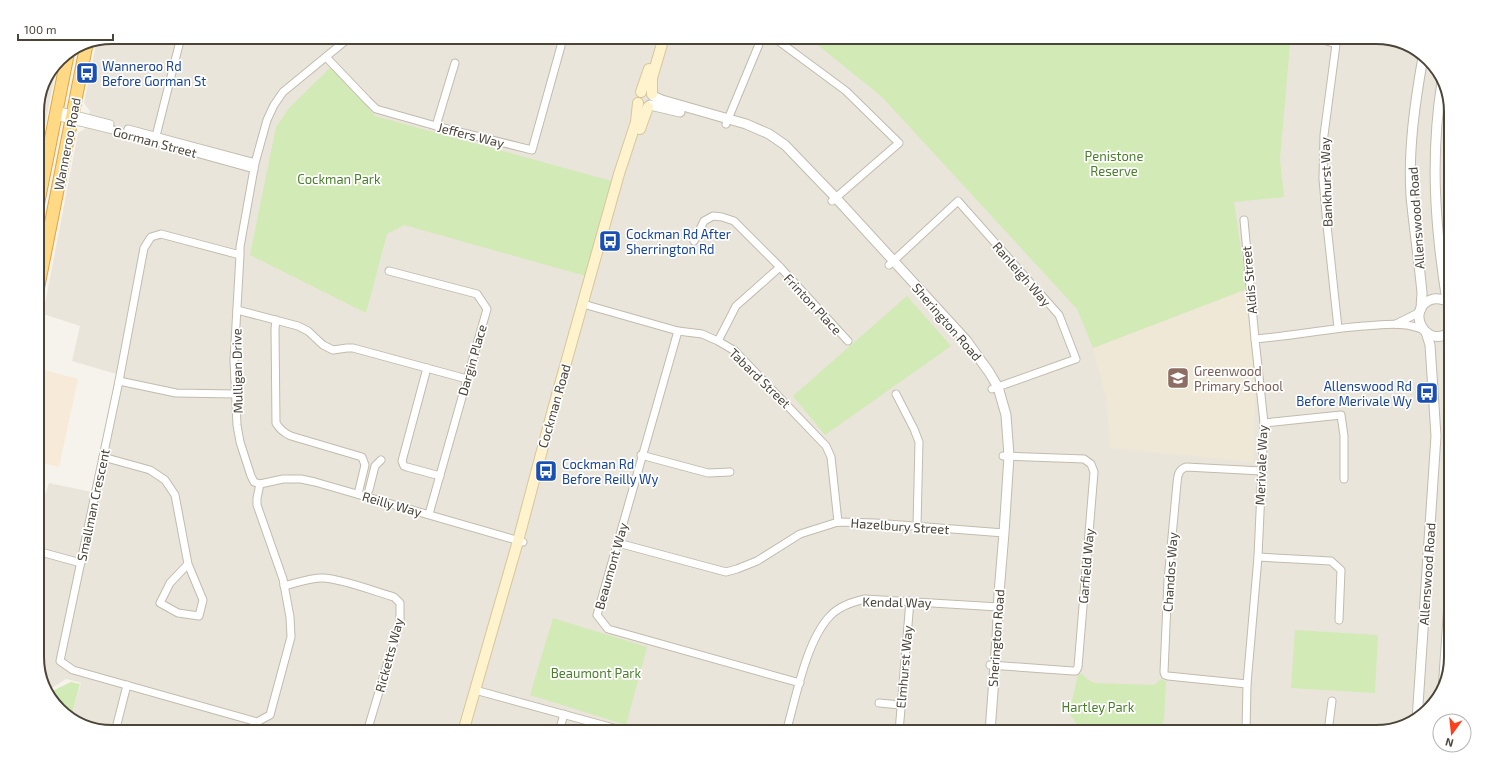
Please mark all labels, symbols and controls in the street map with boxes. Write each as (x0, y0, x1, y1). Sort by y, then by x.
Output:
scale bar (18, 16, 113, 42)
text: 100 m (24, 22, 56, 36)
place label: Wanneroo Rd Before Gorman St (102, 58, 206, 89)
bus stop icon: Wanneroo Rd Before Gorman St (74, 60, 100, 86)
street label: Wanneroo Road (50, 96, 84, 192)
street label: Jeffers Way (436, 119, 506, 151)
street label: Gorman Street (111, 123, 199, 161)
street label: Bankhurst Way (1316, 137, 1336, 227)
park label: Penistone Reserve (1085, 148, 1143, 179)
street label: Allenswood Road (1404, 166, 1428, 270)
park label: Cockman Park (297, 171, 381, 187)
place label: Cockman Rd After Sherrington Rd (626, 226, 731, 257)
bus stop icon: Cockman Rd After Sherrington Rd (597, 228, 623, 254)
street label: Ranleigh Way (990, 238, 1055, 310)
street label: Aldis Street (1238, 245, 1260, 315)
street label: Frinton Place (781, 270, 845, 338)
street label: Sherington Road (909, 280, 985, 364)
street label: Dargin Place (454, 322, 490, 398)
street label: Mulligan Drive (228, 328, 246, 414)
street label: Tabard Street (726, 345, 794, 411)
street label: Cockman Road (534, 362, 574, 450)
place label: Greenwood Primary School (1194, 363, 1283, 394)
school or university icon: Greenwood Primary School (1165, 365, 1191, 391)
place label: Allenswood Rd Before Merivale Wy (1296, 378, 1412, 409)
bus stop icon: Allenswood Rd Before Merivale Wy (1414, 380, 1440, 406)
street label: Merivale Way (1252, 424, 1270, 506)
street label: Smallman Crescent (73, 447, 113, 563)
place label: Cockman Rd Before Reilly Wy (562, 456, 658, 487)
bus stop icon: Cockman Rd Before Reilly Wy (533, 458, 559, 484)
street label: Reilly Way (360, 488, 424, 520)
street label: Hazelbury Street (850, 515, 950, 537)
street label: Beaumont Way (591, 521, 631, 611)
street label: Allenswood Road (1415, 522, 1439, 626)
street label: Garfield Way (1075, 528, 1097, 604)
street label: Chandos Way (1159, 531, 1181, 612)
street label: Sherington Road (985, 589, 1007, 687)
street label: Kendal Way (862, 593, 932, 611)
street label: Ricketts Way (371, 616, 407, 694)
street label: Elmhurst Way (892, 625, 916, 709)
park label: Beaumont Park (551, 665, 642, 681)
park label: Hartley Park (1062, 699, 1135, 715)
north arrow (1432, 713, 1472, 753)
text: N (1444, 736, 1455, 750)

